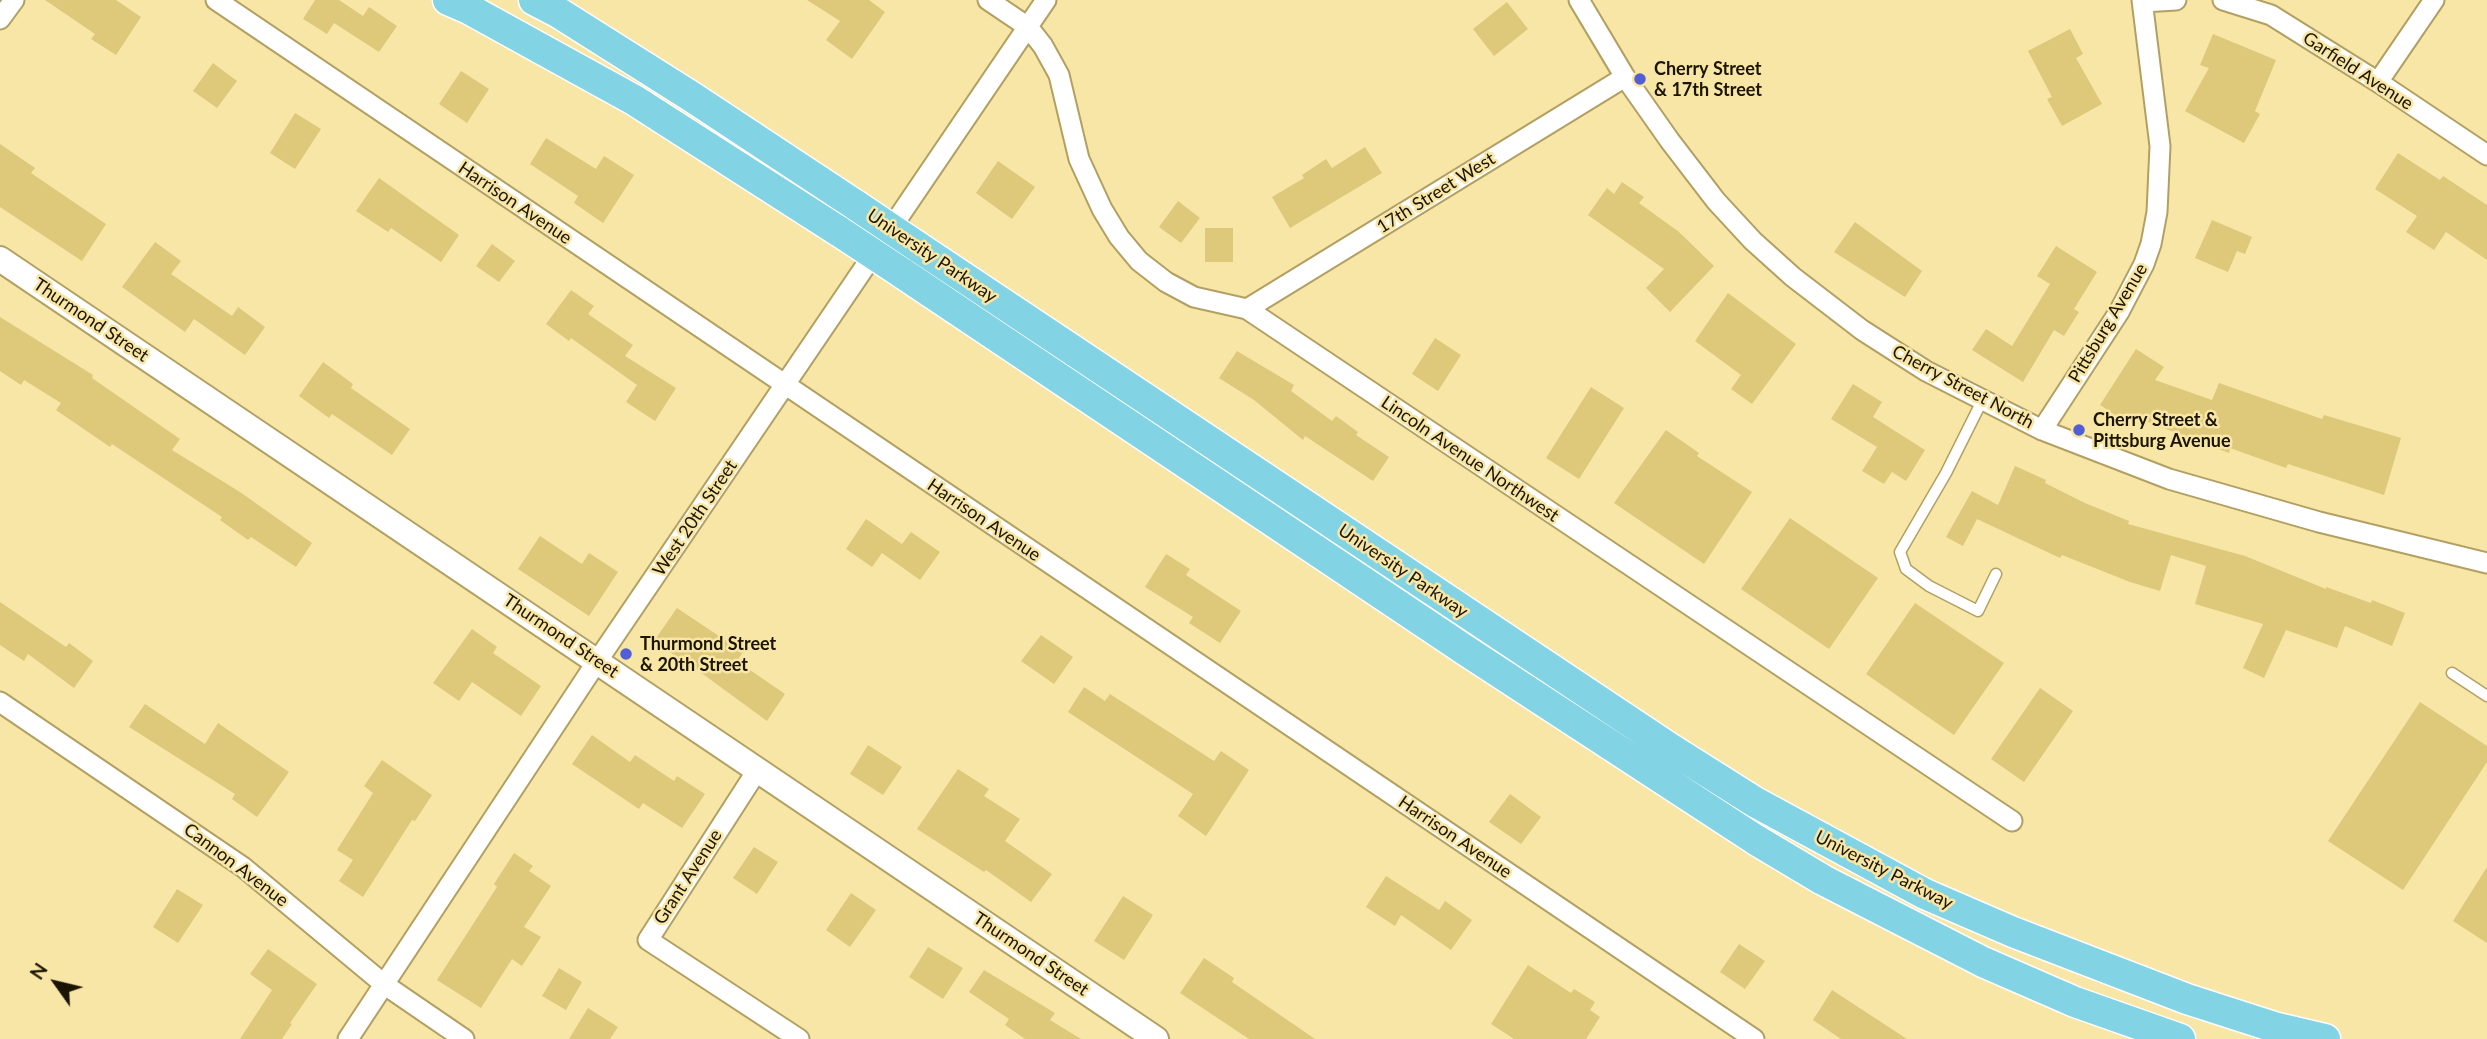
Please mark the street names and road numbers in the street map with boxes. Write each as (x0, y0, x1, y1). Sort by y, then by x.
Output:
street label: Garfield Avenue (2299, 27, 2417, 115)
street label: 17th Street West (1373, 148, 1499, 238)
street label: Harrison Avenue (454, 157, 576, 249)
street label: University Parkway (863, 205, 1001, 307)
street label: Pittsburg Avenue (2064, 260, 2152, 386)
street label: Thurmond Street (29, 274, 153, 366)
street label: Cherry Street North (1888, 341, 2038, 433)
street label: Lincoln Avenue Northwest (1377, 391, 1563, 527)
street label: West 20th Street (648, 456, 742, 580)
street label: Harrison Avenue (923, 474, 1045, 566)
street label: University Parkway (1334, 520, 1472, 622)
street label: Thurmond Street (499, 590, 623, 682)
street label: Harrison Avenue (1394, 791, 1516, 883)
street label: Cannon Avenue (179, 819, 293, 911)
street label: Grant Avenue (649, 825, 727, 929)
street label: University Parkway (1811, 826, 1957, 914)
street label: Thurmond Street (969, 908, 1093, 1000)

